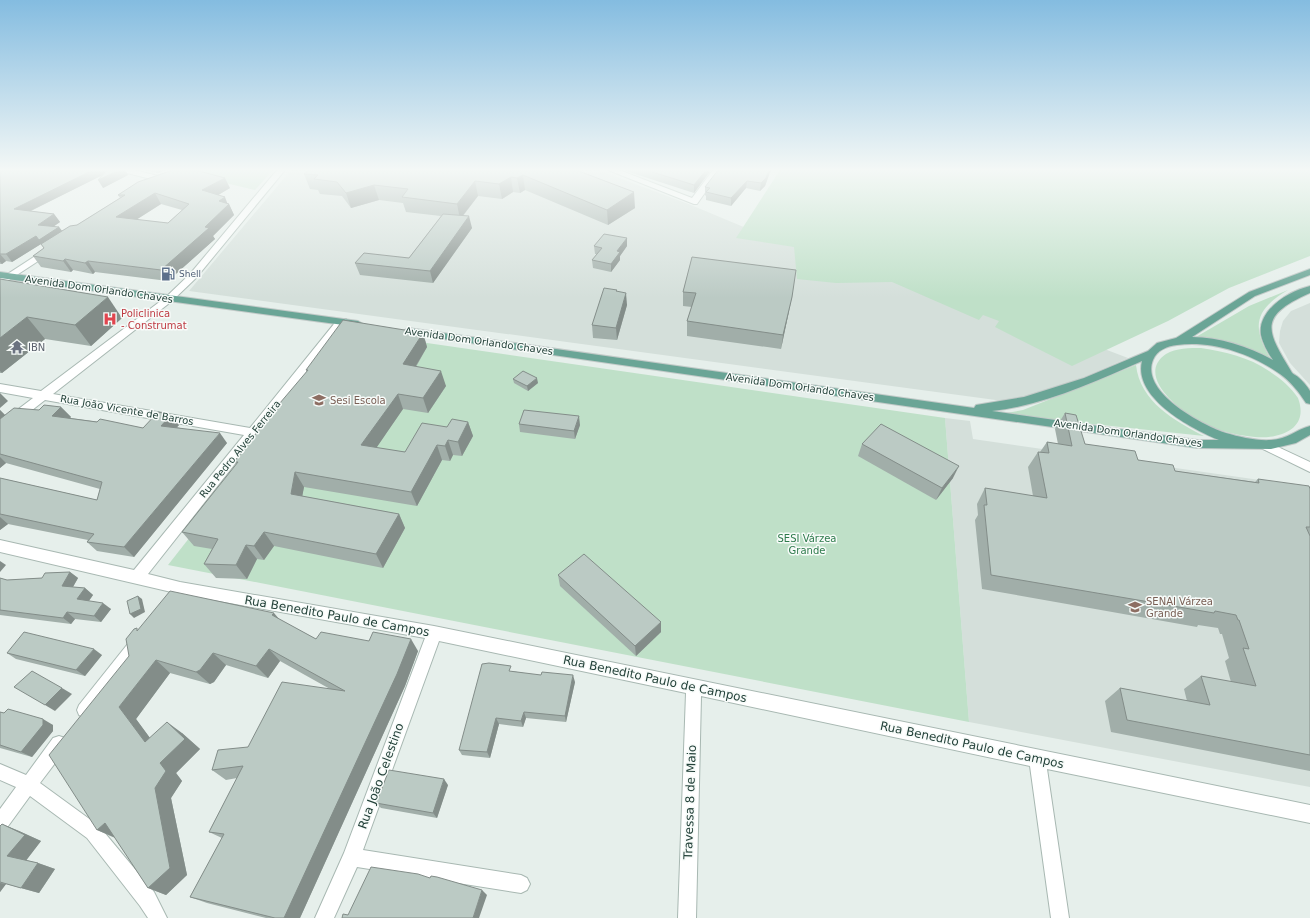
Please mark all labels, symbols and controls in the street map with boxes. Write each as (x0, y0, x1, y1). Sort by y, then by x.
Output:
fuel station icon: Shell (160, 266, 176, 282)
place label: Shell (179, 269, 201, 279)
street label: Avenida Dom Orlando Chaves (24, 273, 174, 305)
place label: Policlinica - Construmat (121, 308, 187, 331)
hospital icon: Policlinica - Construmat (102, 311, 118, 327)
street label: Avenida Dom Orlando Chaves (404, 325, 554, 357)
temple icon: IBN (9, 339, 25, 355)
place label: IBN (28, 342, 45, 353)
street label: Avenida Dom Orlando Chaves (725, 371, 875, 403)
school or university icon: Sesi Escola (311, 392, 327, 408)
street label: Rua João Vicente de Barros (60, 393, 194, 427)
place label: Sesi Escola (330, 395, 386, 406)
street label: Rua Pedro Alves Ferreira (197, 398, 283, 500)
street label: Avenida Dom Orlando Chaves (1053, 417, 1203, 449)
park label: SESI Várzea Grande (778, 533, 836, 556)
street label: Rua Benedito Paulo de Campos (243, 593, 431, 639)
place label: SENAI Várzea Grande (1146, 596, 1213, 619)
school or university icon: SENAI Várzea Grande (1127, 599, 1143, 615)
street label: Rua Benedito Paulo de Campos (562, 653, 748, 705)
street label: Rua Benedito Paulo de Campos (879, 719, 1065, 771)
street label: Rua João Celestino (355, 721, 407, 831)
street label: Travessa 8 de Maio (681, 744, 699, 861)

